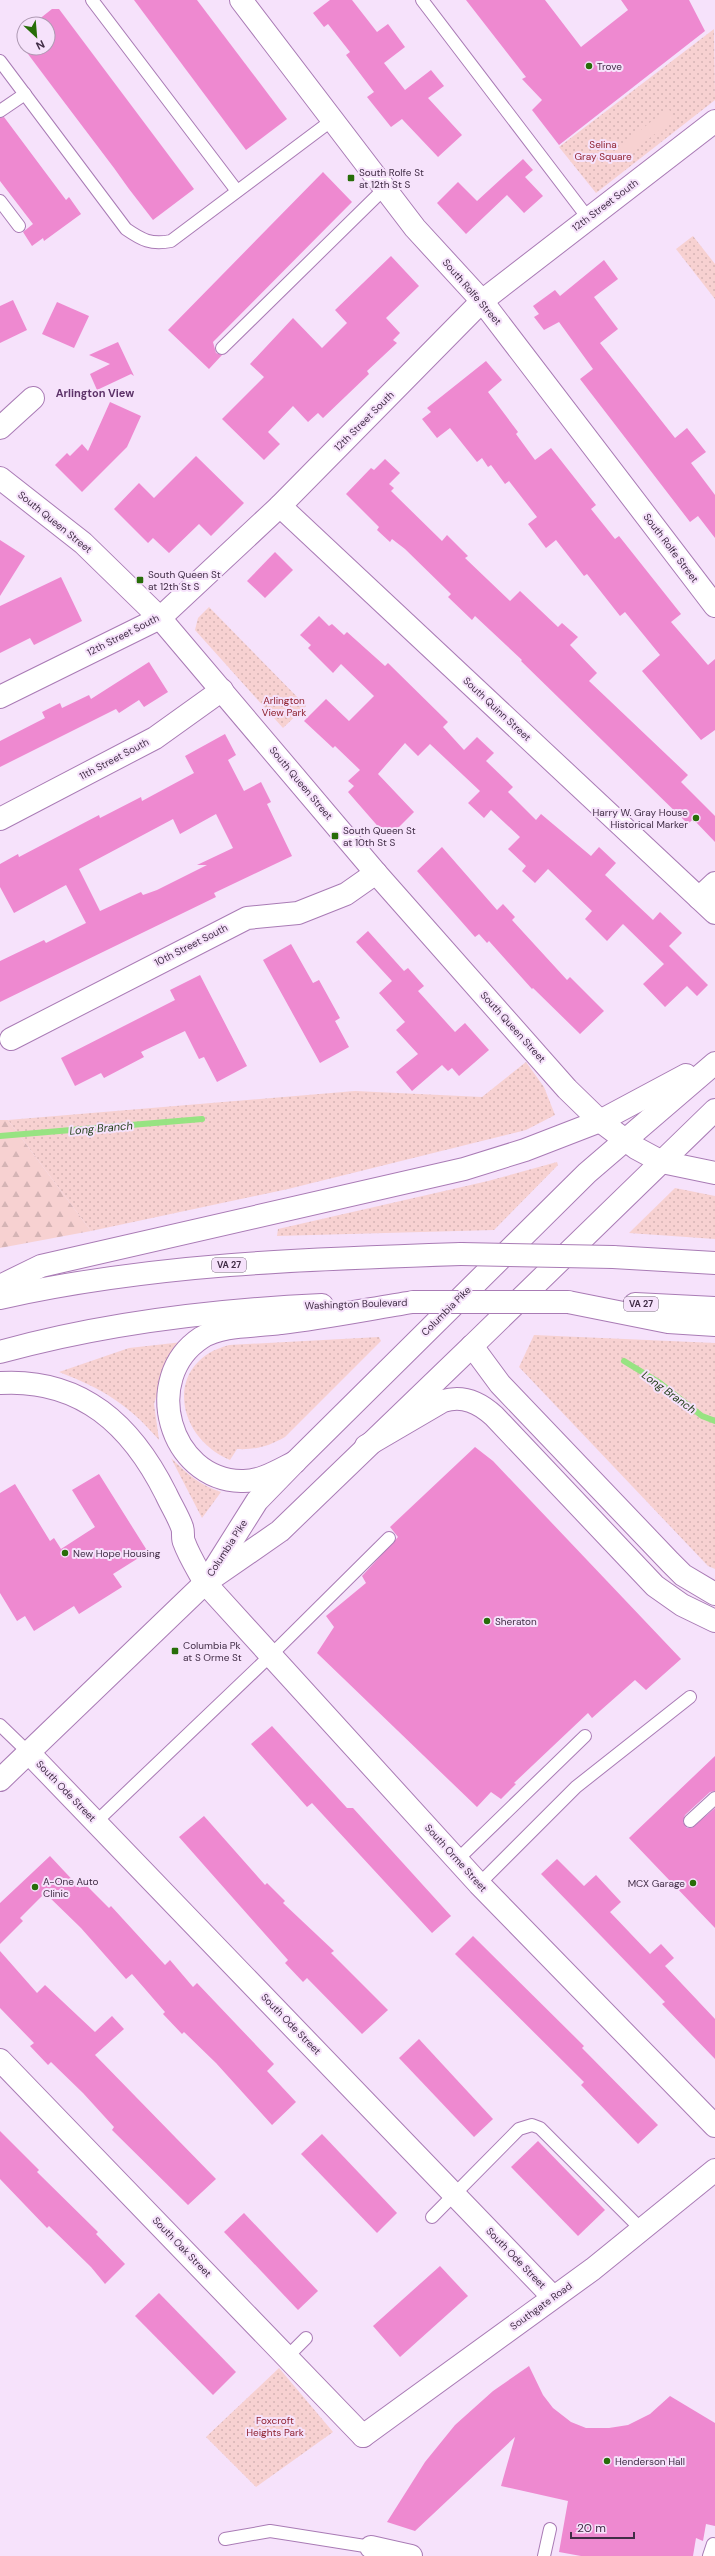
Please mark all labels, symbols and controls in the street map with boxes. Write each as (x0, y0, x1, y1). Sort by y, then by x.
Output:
north arrow (16, 16, 56, 56)
text: N (34, 37, 47, 53)
place label: Trove (597, 60, 622, 73)
marker: Trove (584, 61, 594, 71)
park label: Selina Gray Square (574, 138, 632, 163)
place label: South Rolfe St at 12th St S (359, 166, 424, 191)
marker: South Rolfe St at 12th St S (346, 173, 356, 183)
street label: 12th Street South (569, 176, 641, 234)
street label: South Rolfe Street (440, 256, 504, 328)
district label: Arlington View (56, 386, 134, 400)
street label: 12th Street South (331, 388, 397, 454)
street label: South Queen Street (15, 488, 95, 556)
street label: South Rolfe Street (641, 511, 701, 585)
place label: South Queen St at 12th St S (148, 568, 221, 593)
marker: South Queen St at 12th St S (135, 575, 145, 585)
street label: 12th Street South (85, 611, 162, 659)
street label: South Quinn Street (460, 674, 534, 744)
park label: Arlington View Park (262, 694, 306, 719)
street label: 11th Street South (77, 735, 151, 783)
street label: South Queen Street (267, 744, 335, 822)
place label: Harry W. Gray House Historical Marker (593, 806, 688, 831)
marker: Harry W. Gray House Historical Marker (691, 813, 701, 823)
place label: South Queen St at 10th St S (343, 824, 416, 849)
marker: South Queen St at 10th St S (330, 831, 340, 841)
street label: 10th Street South (152, 921, 230, 969)
street label: South Queen Street (478, 989, 548, 1065)
water label: Long Branch (69, 1118, 133, 1138)
road number: VA 27 (212, 1258, 246, 1272)
street label: Columbia Pike (418, 1283, 474, 1339)
street label: Washington Boulevard (304, 1296, 408, 1312)
road number: VA 27 (624, 1297, 658, 1311)
water label: Long Branch (639, 1368, 699, 1416)
street label: Columbia Pike (204, 1517, 250, 1579)
place label: New Hope Housing (73, 1547, 161, 1560)
marker: New Hope Housing (60, 1548, 70, 1558)
place label: Sheraton (495, 1615, 537, 1628)
marker: Sheraton (482, 1616, 492, 1626)
place label: Columbia Pk at S Orme St (183, 1639, 242, 1664)
marker: Columbia Pk at S Orme St (170, 1646, 180, 1656)
street label: South Ode Street (33, 1758, 99, 1825)
street label: South Orme Street (422, 1821, 490, 1895)
place label: A-One Auto Clinic (43, 1875, 99, 1900)
place label: MCX Garage (628, 1877, 685, 1890)
marker: MCX Garage (688, 1878, 698, 1888)
marker: A-One Auto Clinic (30, 1882, 40, 1892)
street label: South Ode Street (258, 1991, 324, 2058)
street label: South Oak Street (150, 2214, 214, 2280)
street label: South Ode Street (483, 2225, 549, 2292)
street label: Southgate Road (507, 2279, 575, 2333)
park label: Foxcroft Heights Park (246, 2414, 304, 2439)
place label: Henderson Hall (615, 2455, 685, 2468)
marker: Henderson Hall (602, 2456, 612, 2466)
scale bar (571, 2514, 634, 2540)
text: 20 m (577, 2520, 606, 2536)

